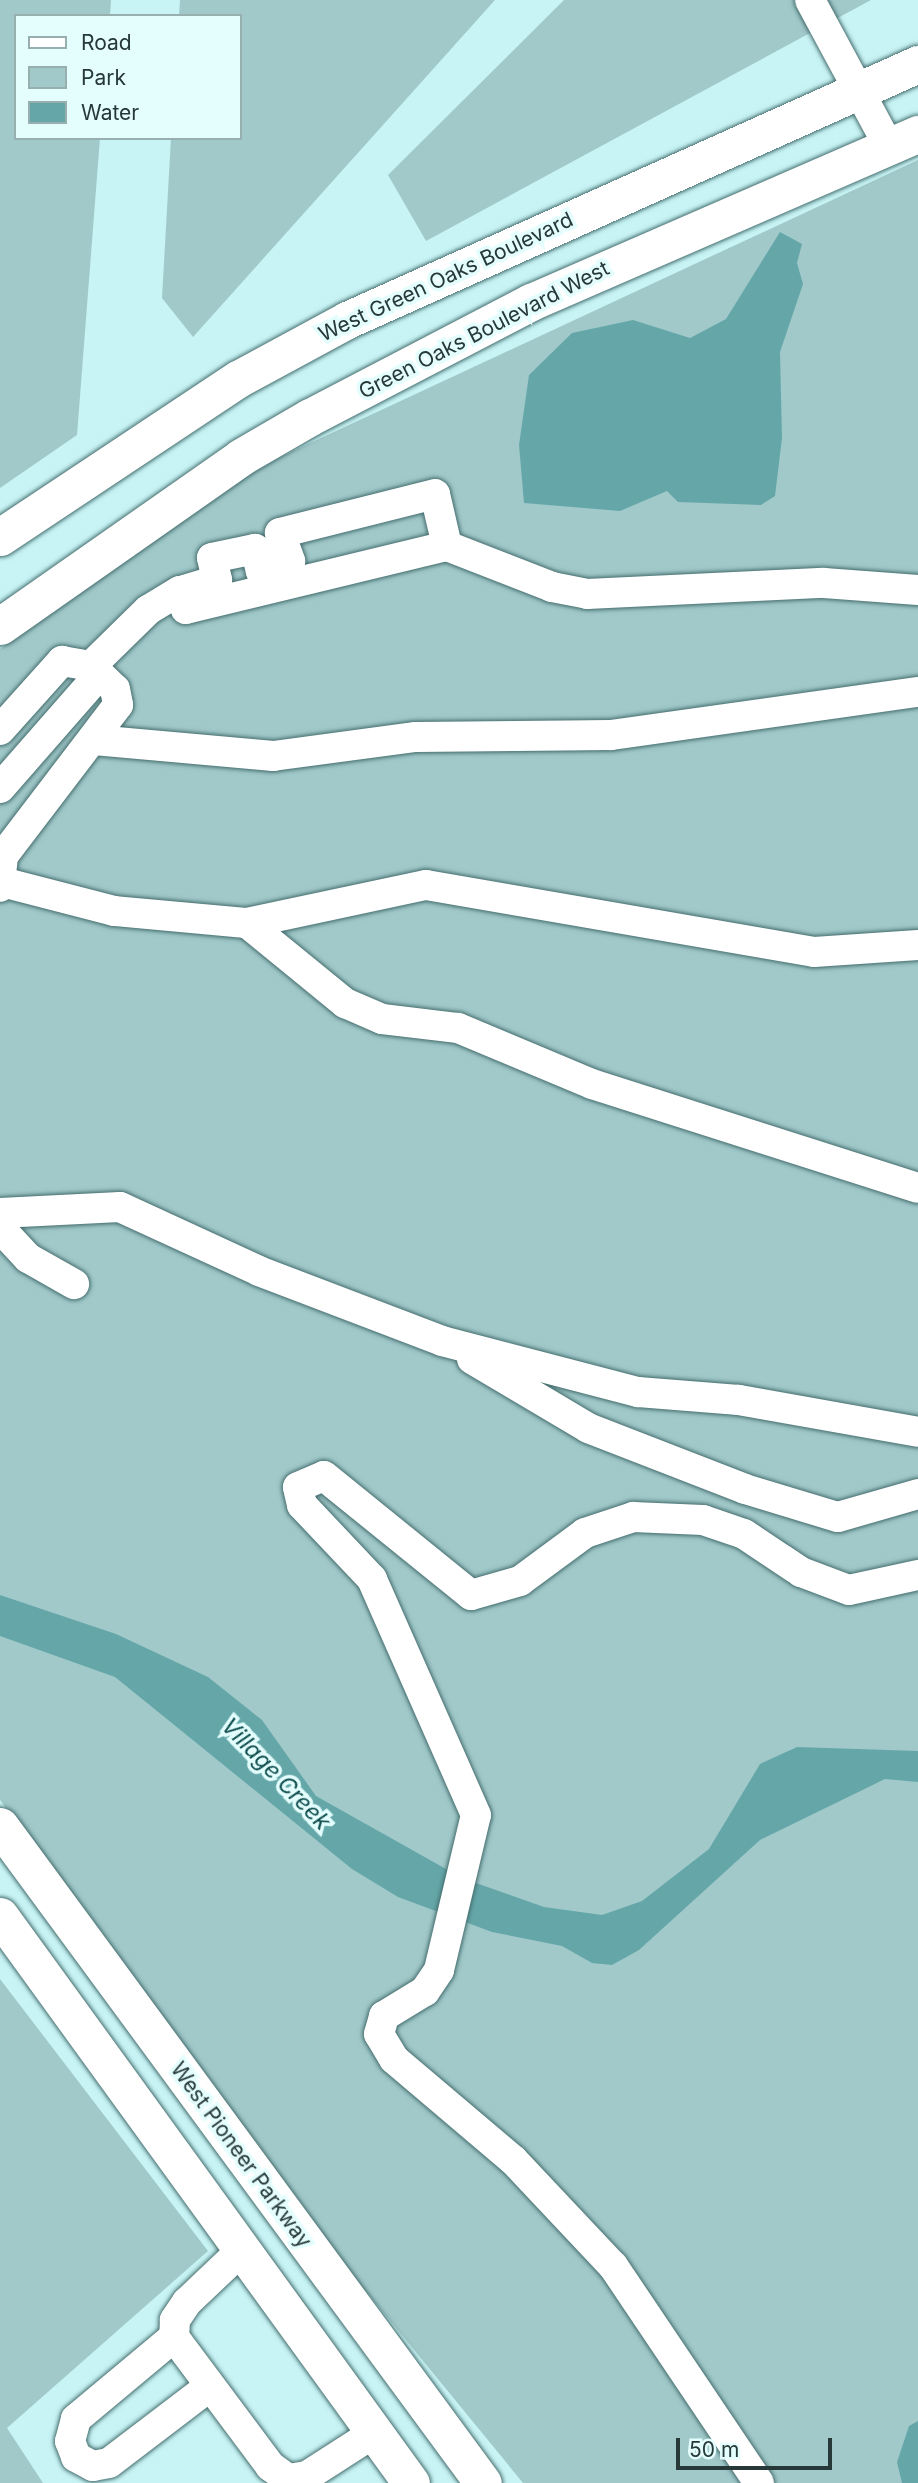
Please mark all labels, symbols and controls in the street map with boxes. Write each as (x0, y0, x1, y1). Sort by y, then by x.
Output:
legend (14, 14, 242, 140)
text: Road (81, 30, 132, 55)
text: Park (81, 65, 126, 90)
text: Water (81, 100, 139, 125)
street label: West Green Oaks Boulevard (315, 207, 577, 347)
street label: Green Oaks Boulevard West (355, 256, 613, 404)
water label: Village Creek (216, 1712, 336, 1836)
street label: West Pioneer Parkway (165, 2057, 317, 2253)
scale bar (680, 2424, 836, 2468)
text: 50 m (689, 2437, 739, 2462)

